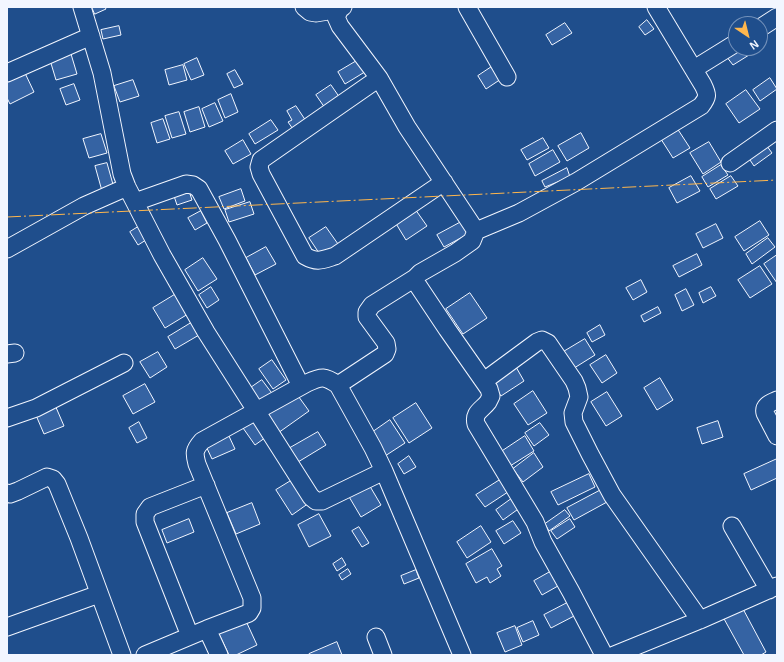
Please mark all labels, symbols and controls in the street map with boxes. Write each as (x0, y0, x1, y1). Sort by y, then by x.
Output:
north arrow (728, 16, 768, 56)
text: N (748, 38, 761, 52)

